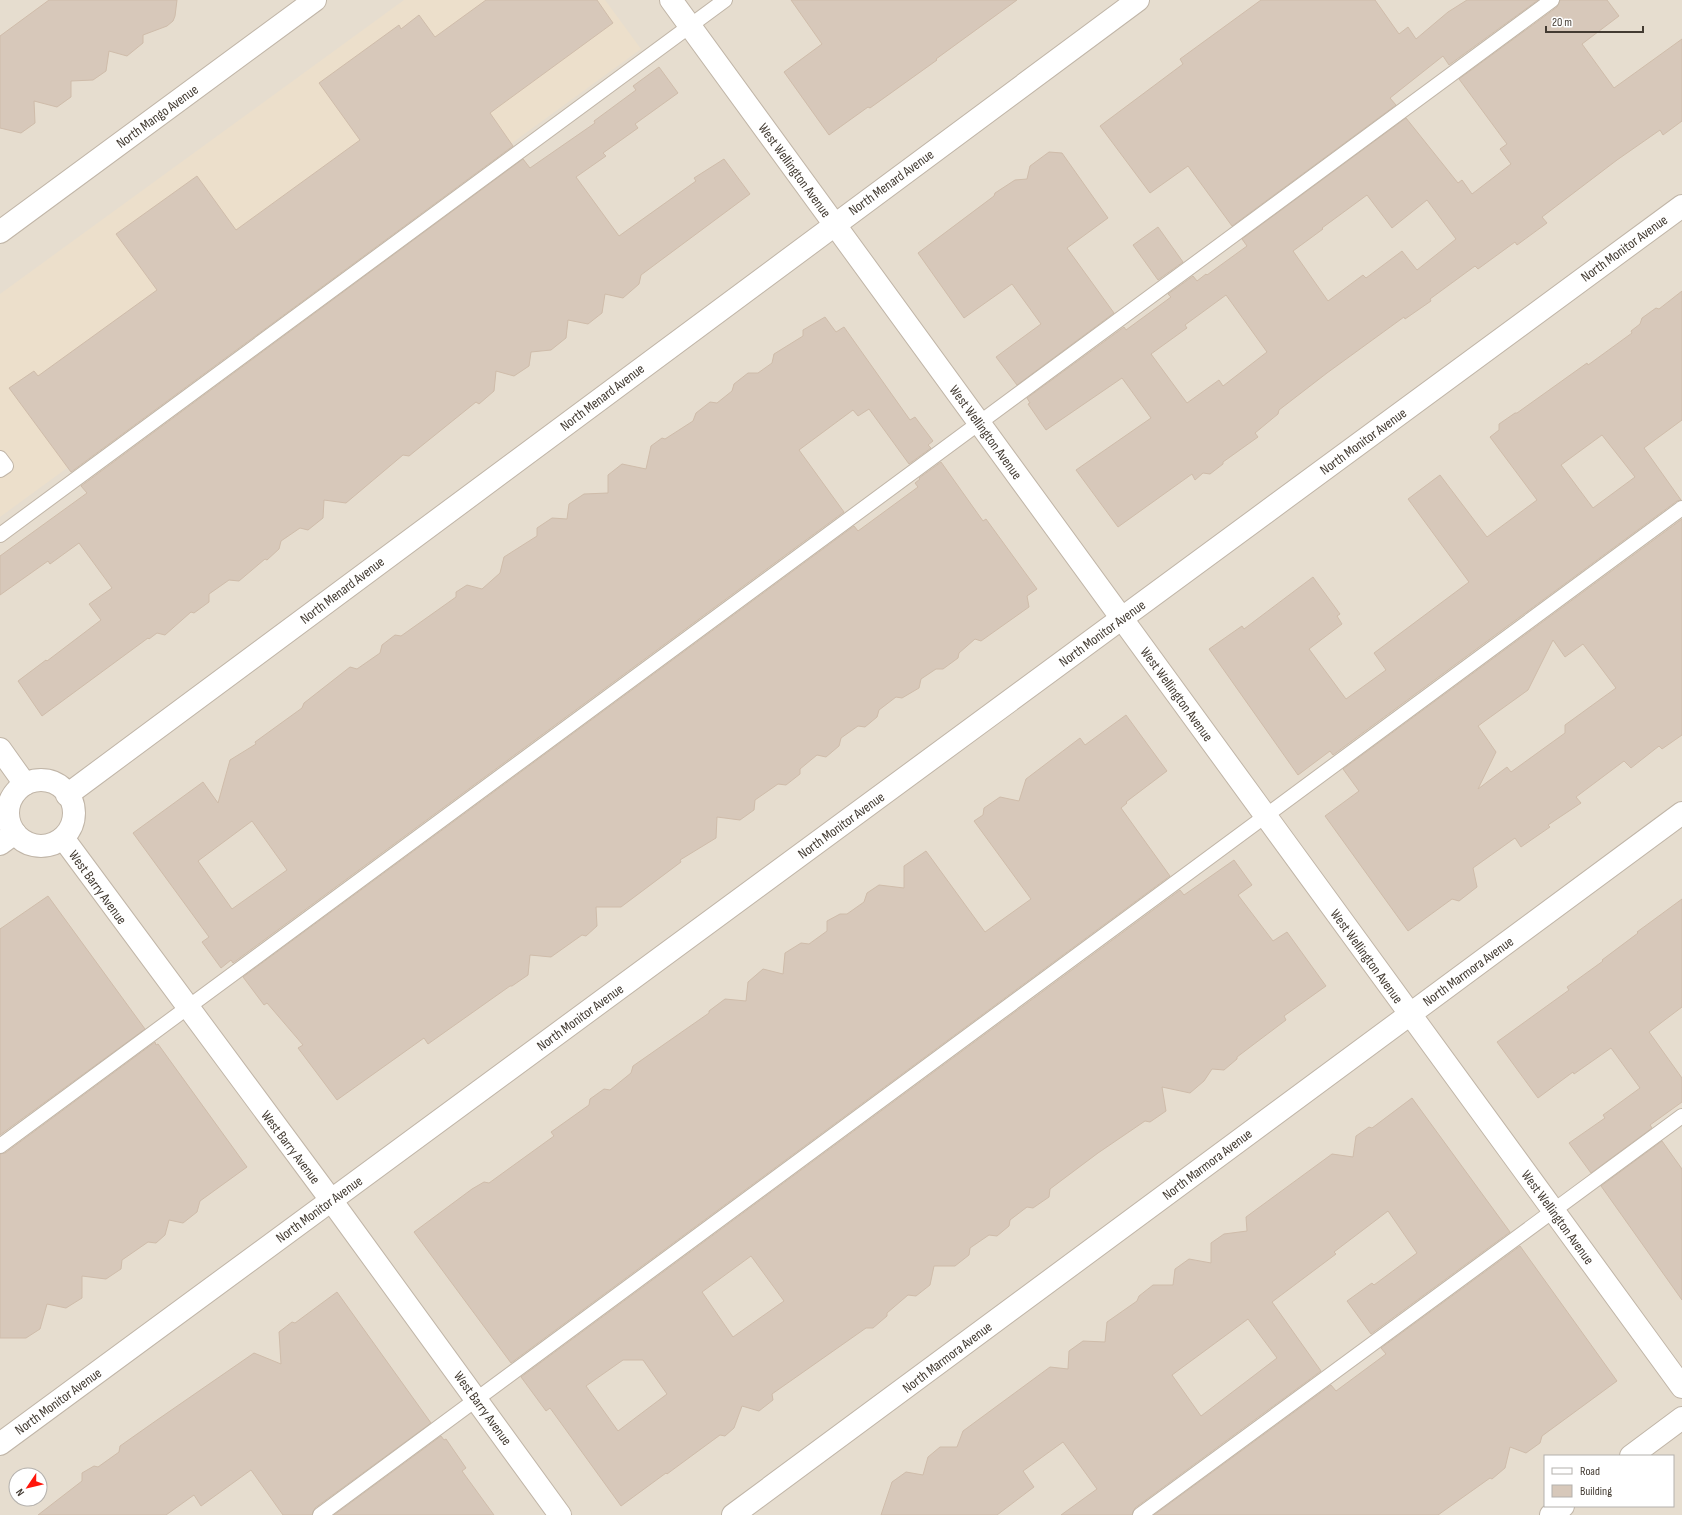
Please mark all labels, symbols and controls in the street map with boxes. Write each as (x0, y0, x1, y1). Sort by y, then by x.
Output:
scale bar (1546, 8, 1643, 34)
text: 20 m (1552, 15, 1572, 30)
street label: North Mango Avenue (113, 81, 202, 152)
street label: West Wellington Avenue (755, 120, 835, 221)
street label: North Menard Avenue (845, 146, 937, 219)
street label: North Monitor Avenue (1578, 211, 1671, 285)
street label: North Menard Avenue (557, 360, 648, 435)
street label: West Wellington Avenue (946, 382, 1026, 483)
street label: North Monitor Avenue (1317, 404, 1410, 478)
street label: North Menard Avenue (297, 553, 388, 628)
street label: North Monitor Avenue (1056, 596, 1149, 670)
street label: West Wellington Avenue (1137, 644, 1217, 745)
street label: North Monitor Avenue (795, 788, 888, 862)
street label: West Barry Avenue (65, 847, 130, 928)
street label: West Wellington Avenue (1327, 906, 1407, 1007)
street label: North Marmora Avenue (1420, 933, 1517, 1010)
street label: North Monitor Avenue (534, 980, 627, 1054)
street label: West Barry Avenue (257, 1107, 324, 1187)
street label: North Marmora Avenue (1159, 1125, 1255, 1204)
street label: West Wellington Avenue (1518, 1167, 1598, 1268)
street label: North Monitor Avenue (273, 1172, 366, 1246)
street label: North Marmora Avenue (899, 1318, 995, 1397)
street label: North Monitor Avenue (12, 1364, 105, 1438)
street label: West Barry Avenue (450, 1368, 515, 1449)
legend (1544, 1455, 1674, 1507)
text: Road (1580, 1464, 1600, 1479)
north arrow (8, 1467, 48, 1507)
text: Building (1580, 1484, 1612, 1499)
text: N (13, 1486, 27, 1499)

